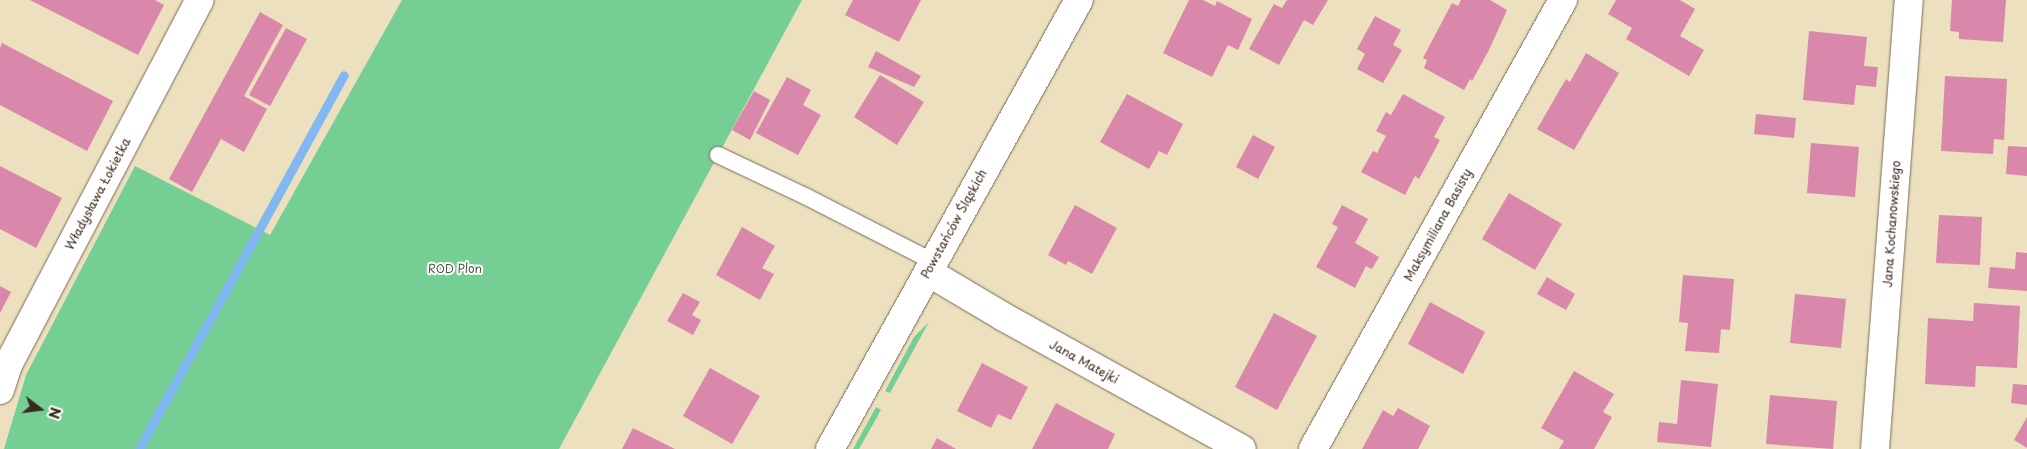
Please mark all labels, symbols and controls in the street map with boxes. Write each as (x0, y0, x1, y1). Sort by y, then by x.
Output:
street label: Władysława Łokietka (62, 136, 134, 252)
street label: Jana Kochanowskiego (1880, 160, 1904, 288)
street label: Maksymiliana Basisty (1401, 166, 1475, 284)
street label: Powstańców Śląskich (918, 167, 990, 281)
park label: ROD Plon (427, 262, 483, 276)
street label: Jana Matejki (1047, 337, 1121, 387)
north arrow (15, 384, 65, 434)
text: N (43, 405, 67, 421)

